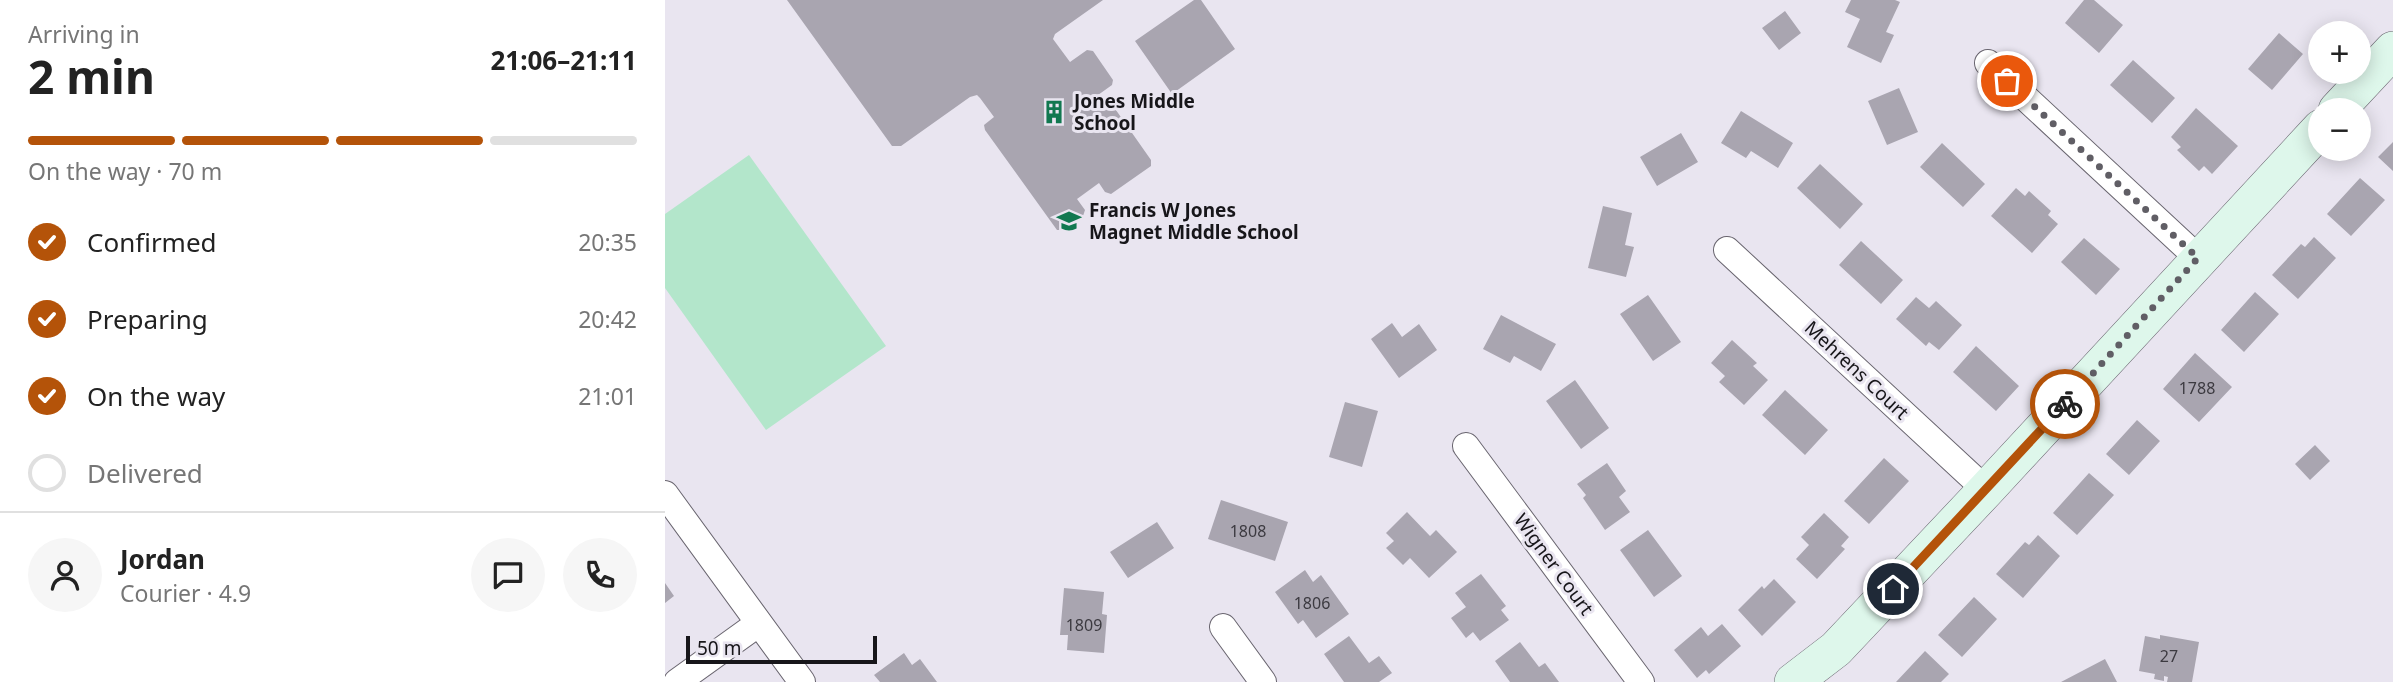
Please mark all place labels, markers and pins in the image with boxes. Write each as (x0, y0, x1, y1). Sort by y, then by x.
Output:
pin (1977, 51, 2037, 111)
place label: Jones Middle School (1072, 88, 1195, 136)
building icon: Jones Middle School (1040, 98, 1068, 126)
place label: Francis W Jones Magnet Middle School (1089, 197, 1299, 245)
school or university icon: Francis W Jones Magnet Middle School (1055, 207, 1083, 235)
pin (1863, 559, 1923, 619)

